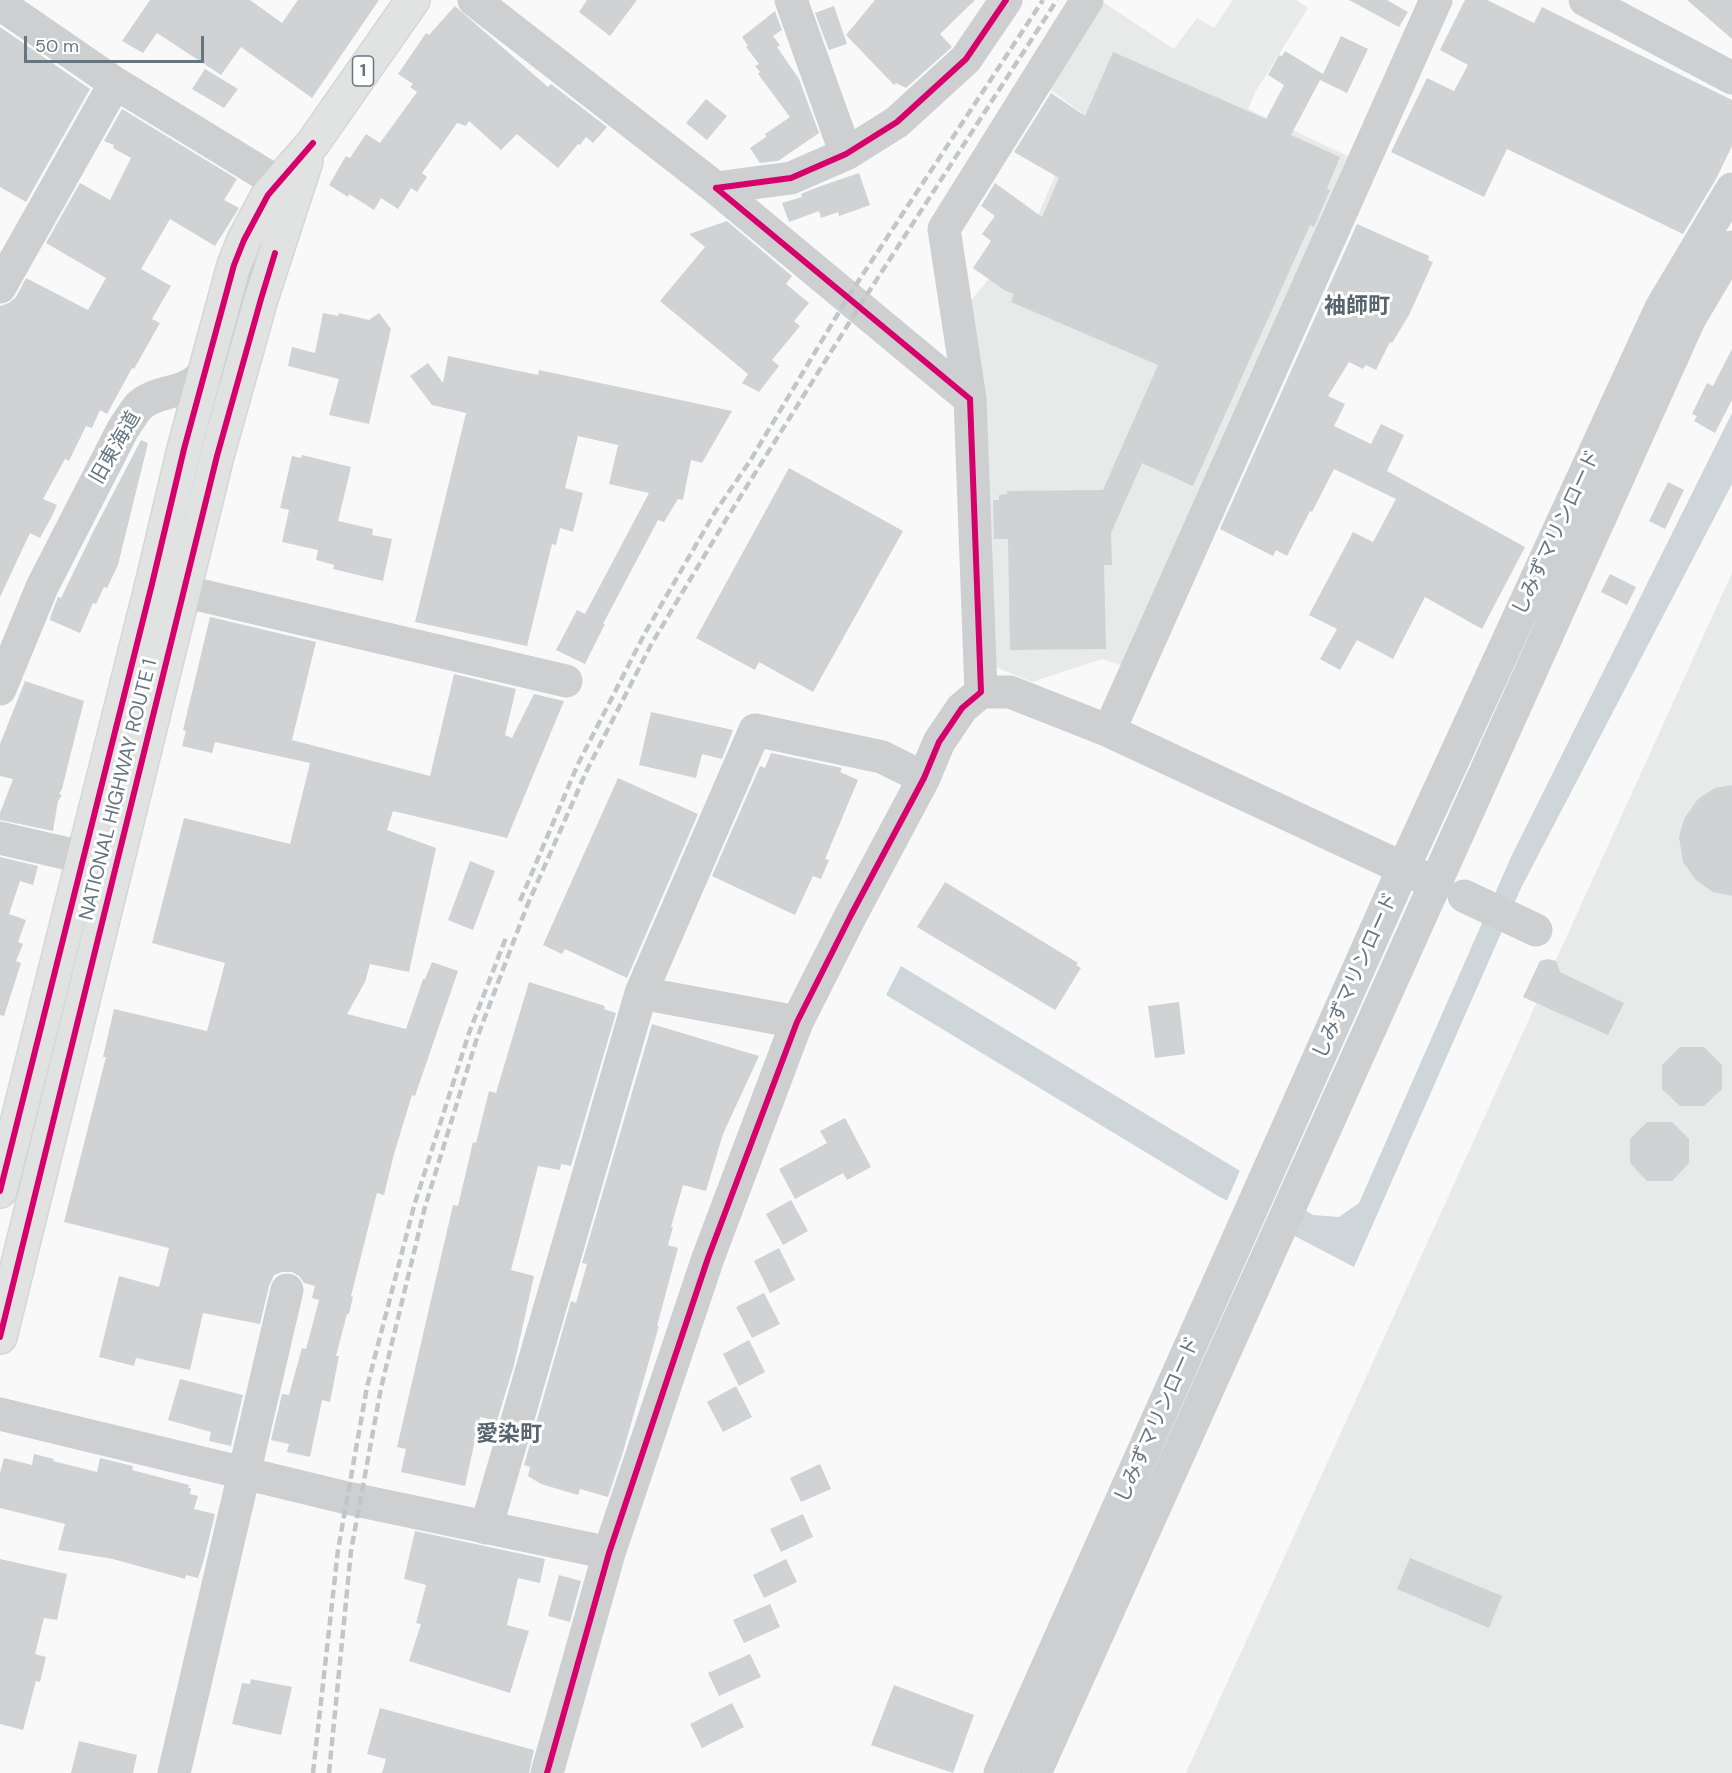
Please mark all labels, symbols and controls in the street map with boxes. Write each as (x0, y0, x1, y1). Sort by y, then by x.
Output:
scale bar (27, 24, 207, 62)
text: 50 m (35, 34, 79, 58)
road number: 1 (352, 56, 374, 86)
district label: 袖師町 (1324, 294, 1390, 320)
street label: 旧東海道 (86, 407, 146, 489)
street label: しみずマリンロード (1508, 446, 1606, 620)
street label: NATIONAL HIGHWAY ROUTE 1 (75, 657, 163, 923)
street label: しみずマリンロード (1308, 889, 1404, 1063)
street label: しみずマリンロード (1110, 1333, 1206, 1507)
district label: 愛染町 (476, 1422, 542, 1448)

